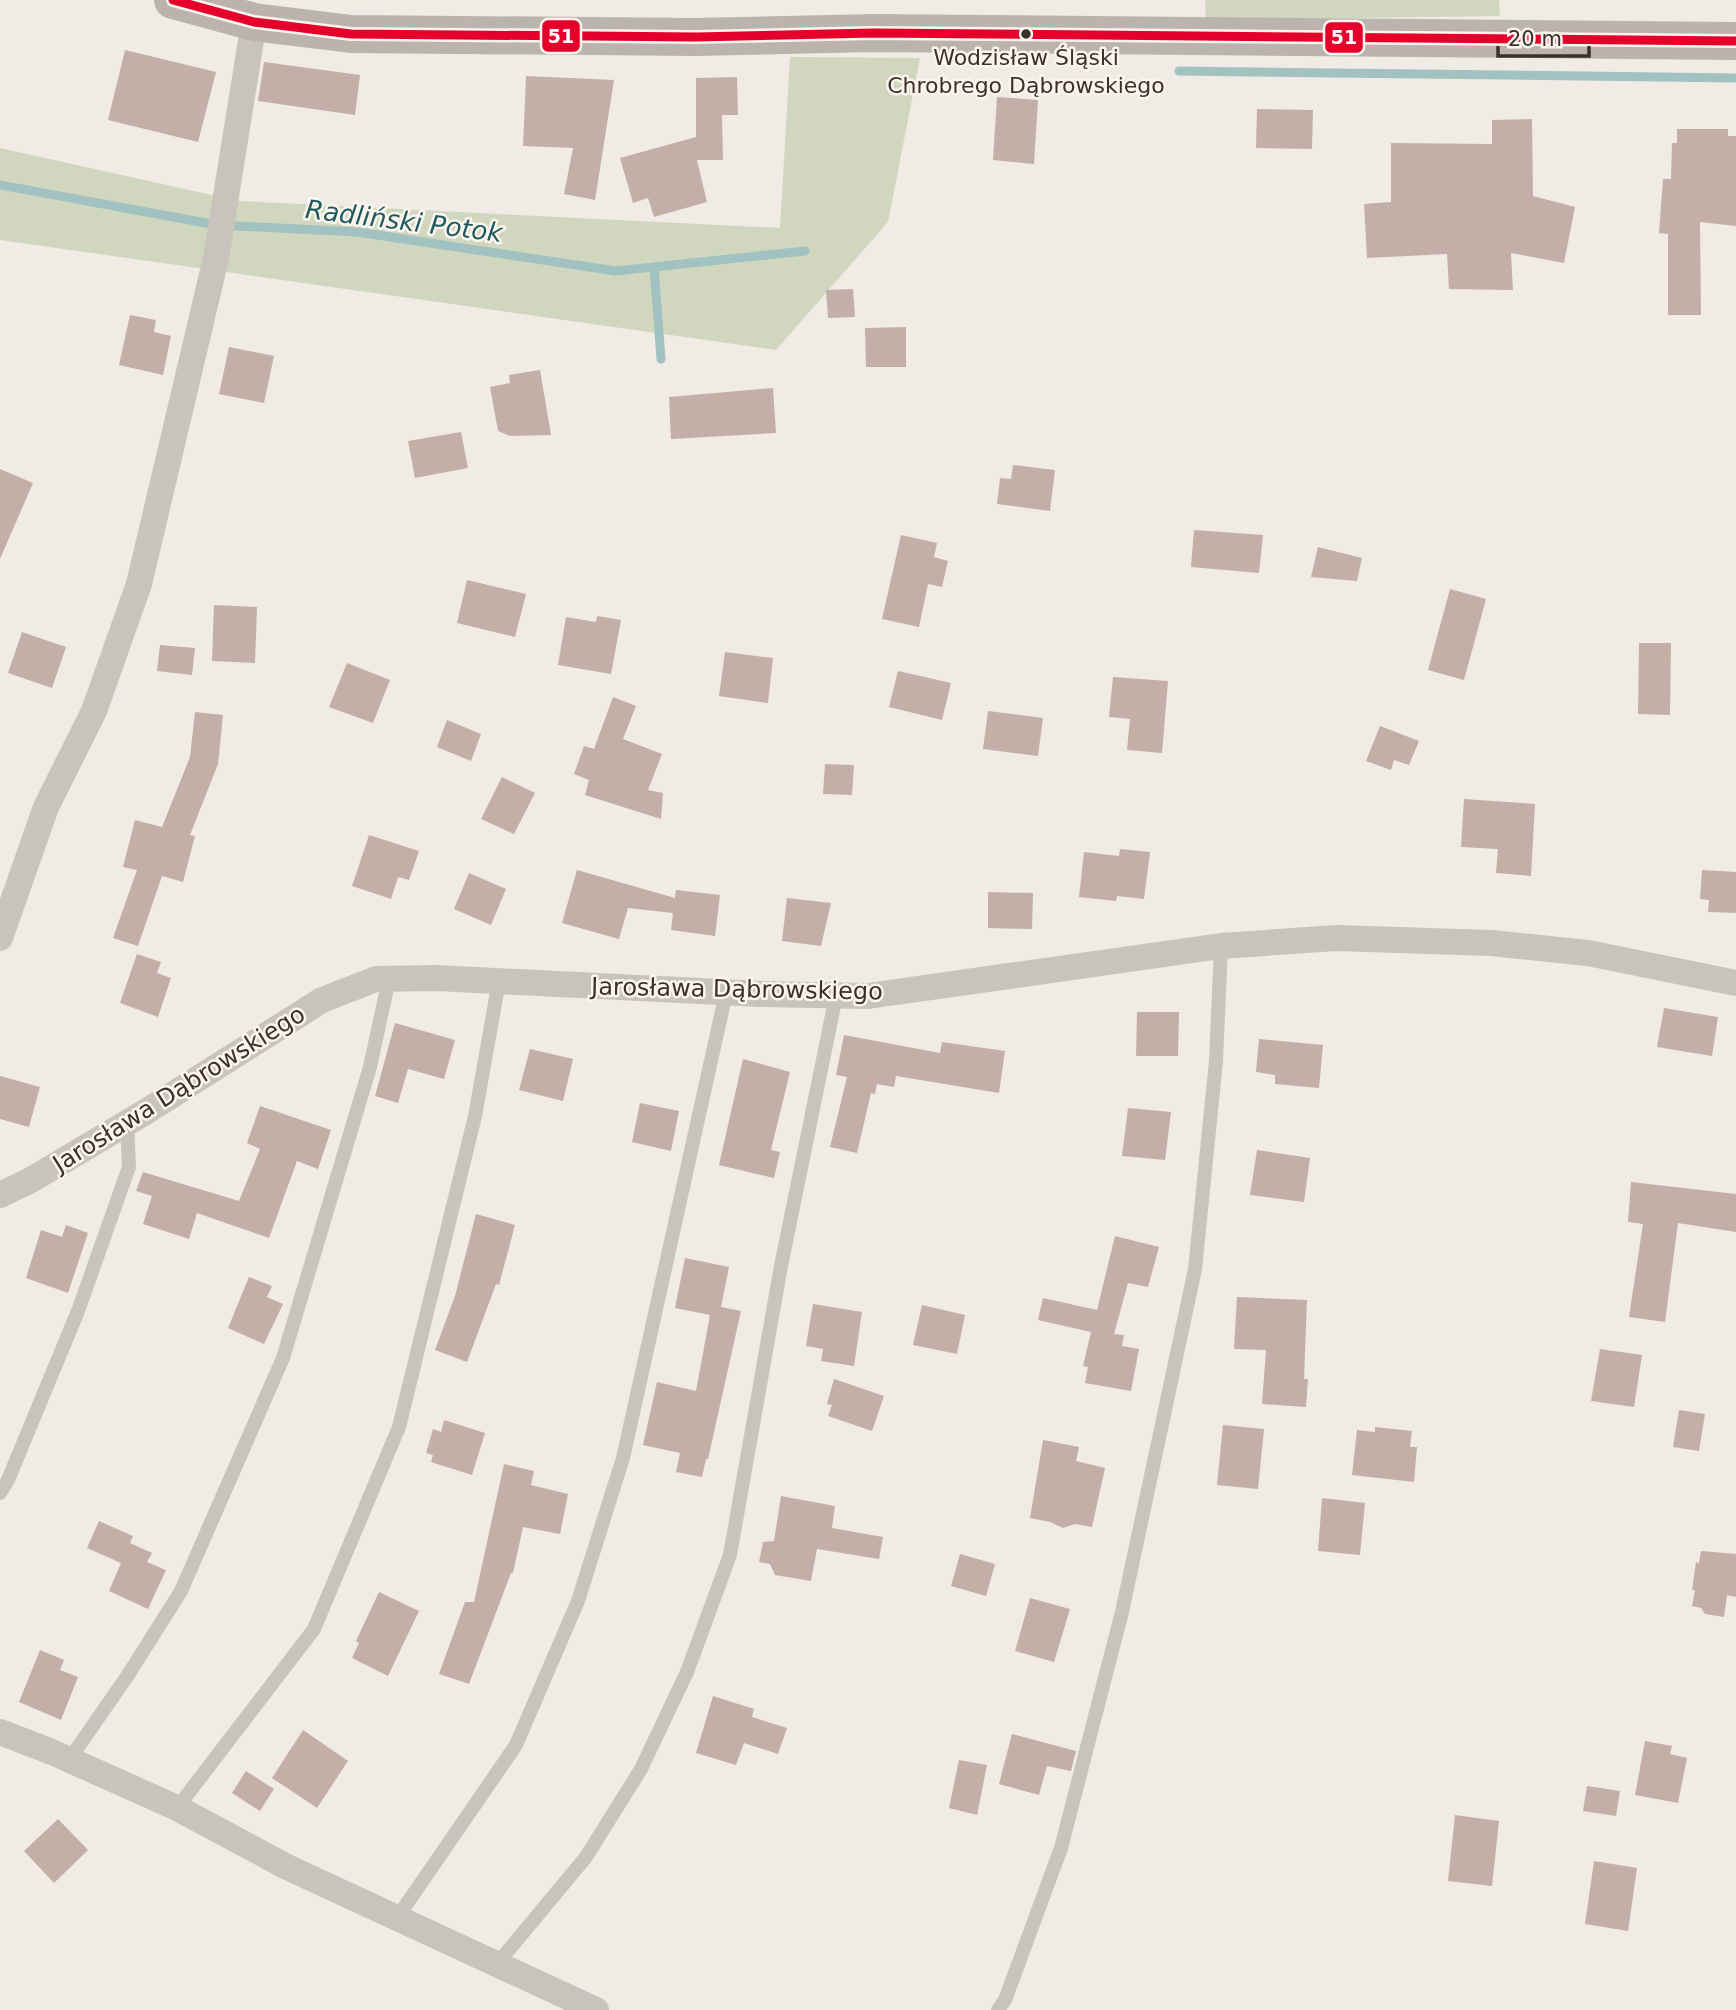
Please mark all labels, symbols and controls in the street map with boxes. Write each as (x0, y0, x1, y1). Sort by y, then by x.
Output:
scale bar (1498, 14, 1589, 58)
line badge: 51 (541, 19, 581, 53)
line badge: 51 (1324, 21, 1364, 54)
text: 51 (548, 25, 574, 47)
text: 51 (1331, 26, 1357, 48)
marker: Wodzisław Śląski Chrobrego Dąbrowskiego (1019, 27, 1033, 41)
text: 20 m (1508, 27, 1562, 51)
place label: Wodzisław Śląski Chrobrego Dąbrowskiego (887, 45, 1165, 98)
water label: Radliński Potok (304, 194, 505, 248)
street label: Jarosława Dąbrowskiego (589, 972, 883, 1006)
street label: Jarosława Dąbrowskiego (46, 1000, 310, 1179)

